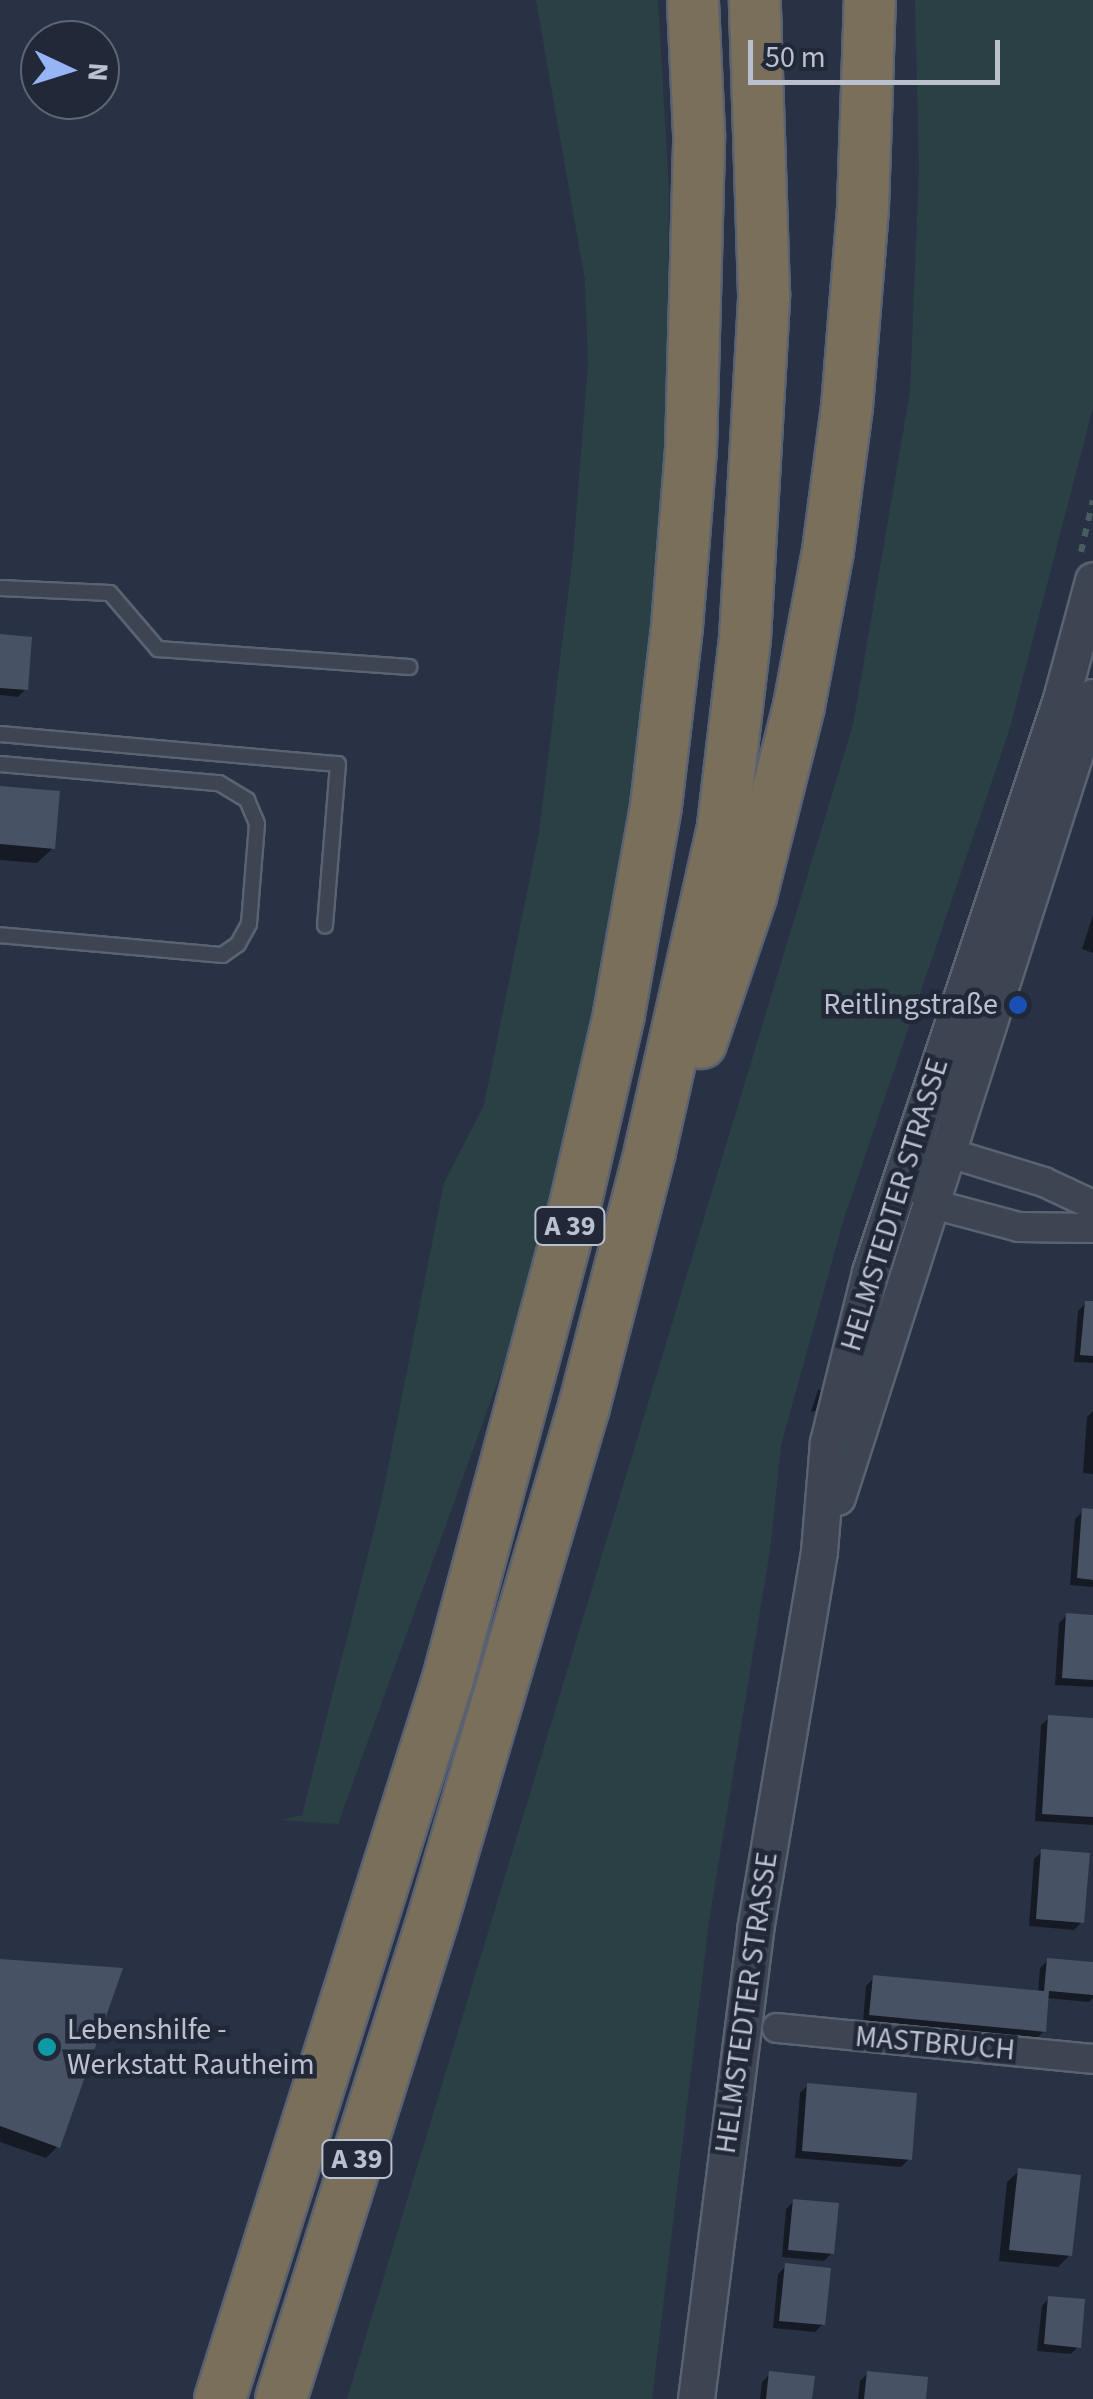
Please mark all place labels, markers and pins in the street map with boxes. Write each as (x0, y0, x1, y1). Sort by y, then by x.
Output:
place label: Reitlingstraße (823, 987, 998, 1023)
marker: Reitlingstraße (1007, 994, 1029, 1016)
place label: Lebenshilfe - Werkstatt Rautheim (67, 2012, 315, 2082)
marker: Lebenshilfe - Werkstatt Rautheim (36, 2036, 58, 2058)

